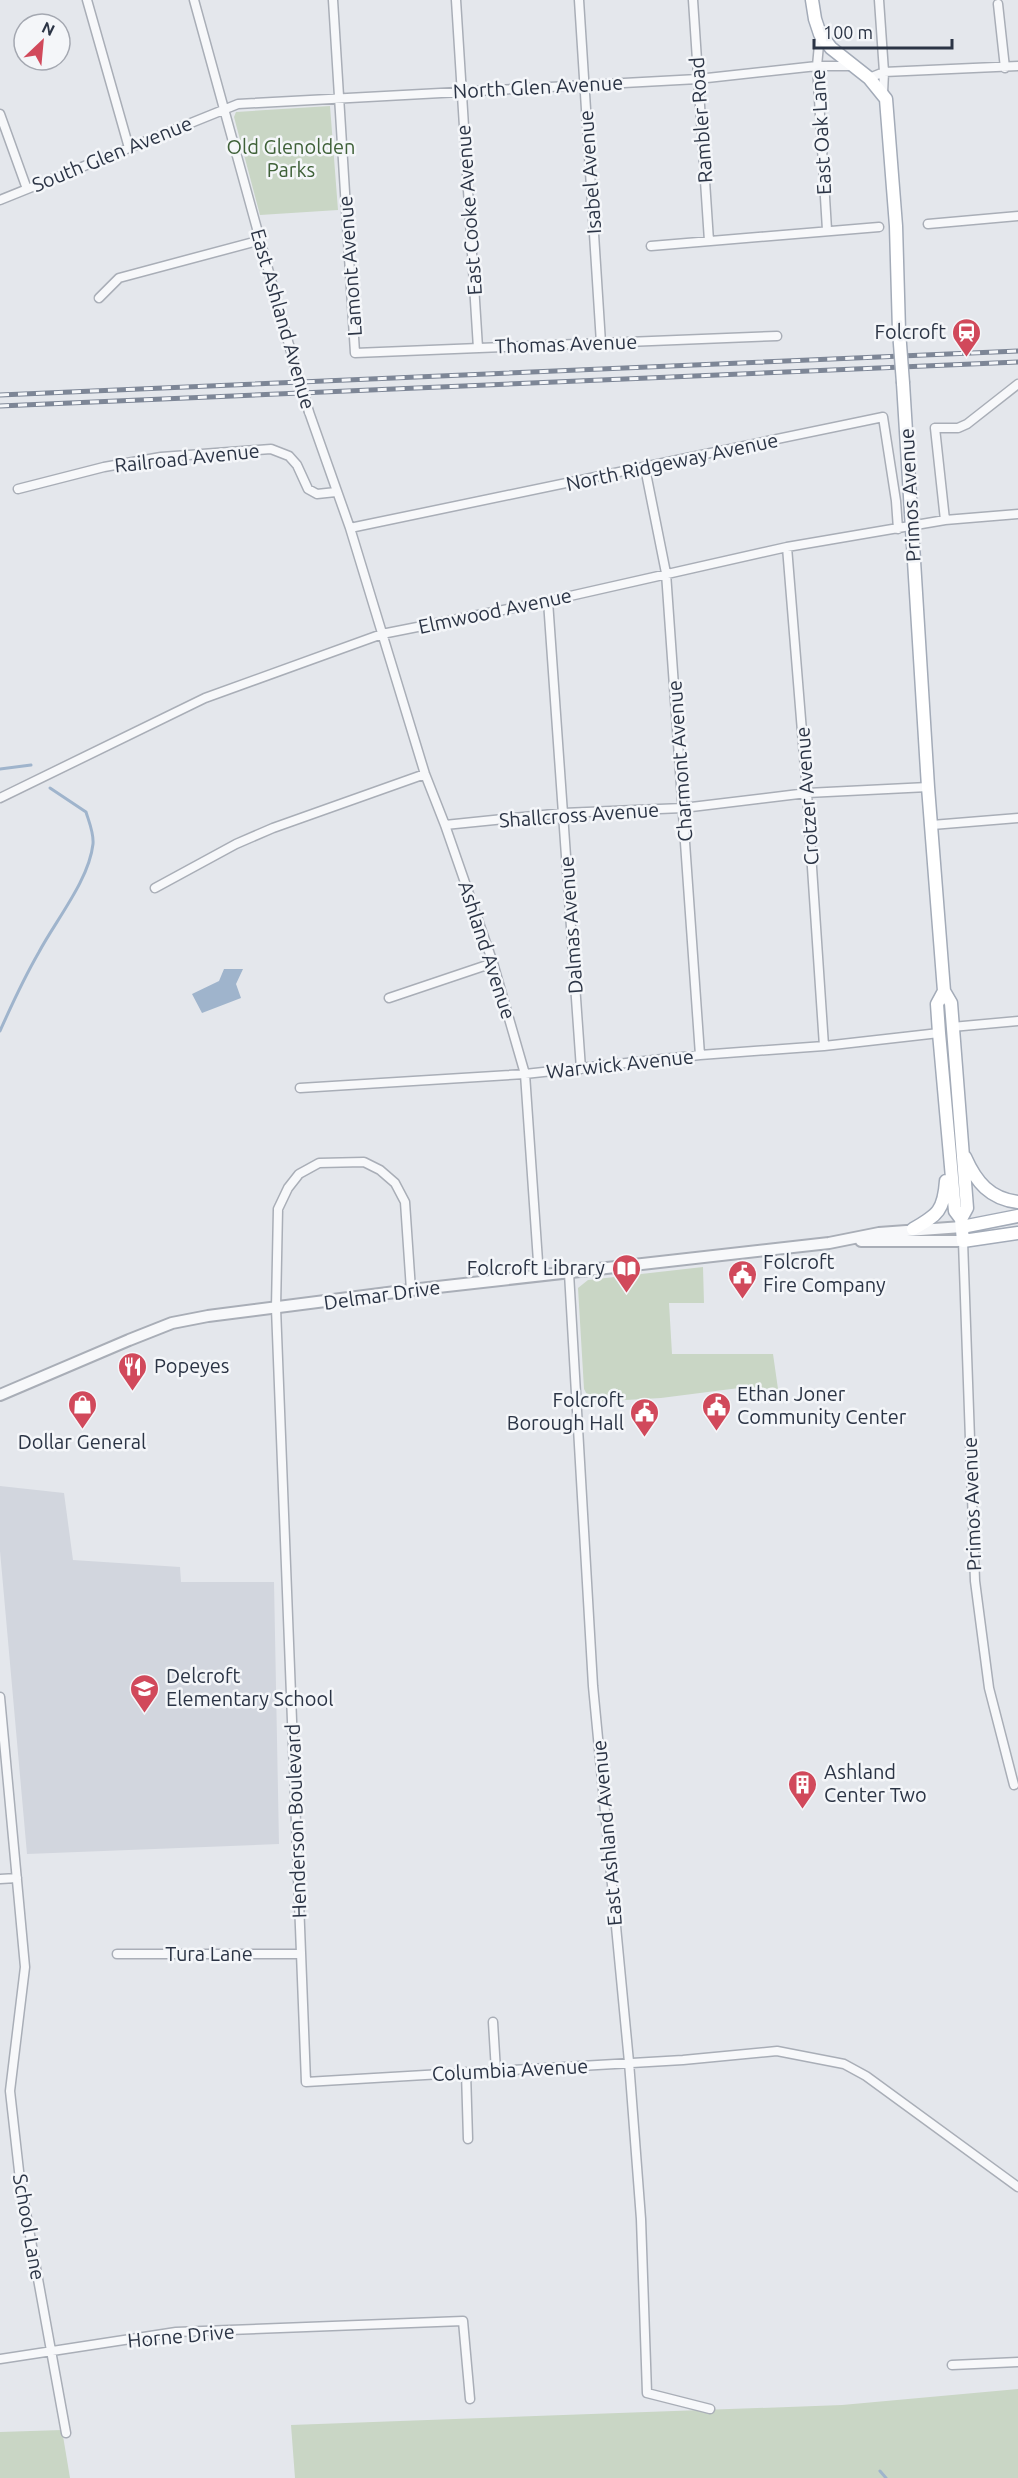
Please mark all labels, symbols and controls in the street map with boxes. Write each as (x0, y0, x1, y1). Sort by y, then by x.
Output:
north arrow (12, 12, 72, 72)
scale bar (814, 12, 952, 50)
text: N (39, 18, 58, 39)
text: 100 m (823, 22, 873, 42)
street label: Rambler Road (685, 56, 716, 184)
street label: East Oak Lane (806, 68, 835, 196)
street label: North Glen Avenue (452, 71, 624, 102)
street label: Isabel Avenue (574, 109, 605, 235)
street label: South Glen Avenue (29, 111, 195, 196)
street label: East Cooke Avenue (451, 124, 486, 296)
park label: Old Glenolden Parks (226, 135, 356, 181)
street label: Lamont Avenue (333, 195, 366, 337)
street label: East Ashland Avenue (247, 226, 320, 412)
station icon: Folcroft (951, 316, 983, 358)
place label: Folcroft (875, 320, 946, 343)
street label: Thomas Avenue (494, 330, 638, 357)
street label: North Ridgeway Avenue (564, 428, 780, 495)
street label: Primos Avenue (895, 428, 924, 563)
street label: Railroad Avenue (113, 438, 261, 477)
street label: Elmwood Avenue (416, 583, 574, 638)
street label: Charmont Avenue (662, 680, 697, 843)
street label: Crotzer Avenue (790, 726, 823, 866)
street label: Shallcross Avenue (498, 797, 660, 832)
street label: Dalmas Avenue (554, 855, 587, 995)
street label: Ashland Avenue (454, 878, 521, 1022)
street label: Warwick Avenue (545, 1044, 695, 1083)
place label: Folcroft Fire Company (763, 1250, 886, 1296)
library icon: Folcroft Library (610, 1252, 642, 1294)
place label: Folcroft Library (467, 1256, 605, 1279)
public building icon: Folcroft Fire Company (726, 1258, 758, 1300)
street label: Delmar Drive (322, 1275, 442, 1314)
restaurant icon: Popeyes (117, 1350, 149, 1392)
place label: Popeyes (154, 1354, 230, 1377)
place label: Ethan Joner Community Center (737, 1382, 907, 1428)
shop icon: Dollar General (66, 1388, 98, 1430)
place label: Folcroft Borough Hall (507, 1388, 624, 1434)
public building icon: Ethan Joner Community Center (700, 1390, 732, 1432)
public building icon: Folcroft Borough Hall (629, 1396, 661, 1438)
place label: Dollar General (18, 1430, 146, 1453)
street label: Primos Avenue (958, 1437, 985, 1571)
place label: Delcroft Elementary School (166, 1664, 333, 1710)
school or university icon: Delcroft Elementary School (129, 1672, 161, 1714)
street label: Henderson Boulevard (281, 1723, 310, 1919)
street label: East Ashland Avenue (587, 1739, 626, 1927)
place label: Ashland Center Two (824, 1760, 927, 1806)
building icon: Ashland Center Two (787, 1768, 819, 1810)
street label: Tura Lane (165, 1942, 253, 1965)
street label: Columbia Avenue (431, 2054, 589, 2085)
street label: School Lane (9, 2172, 50, 2282)
street label: Horne Drive (126, 2319, 236, 2352)

